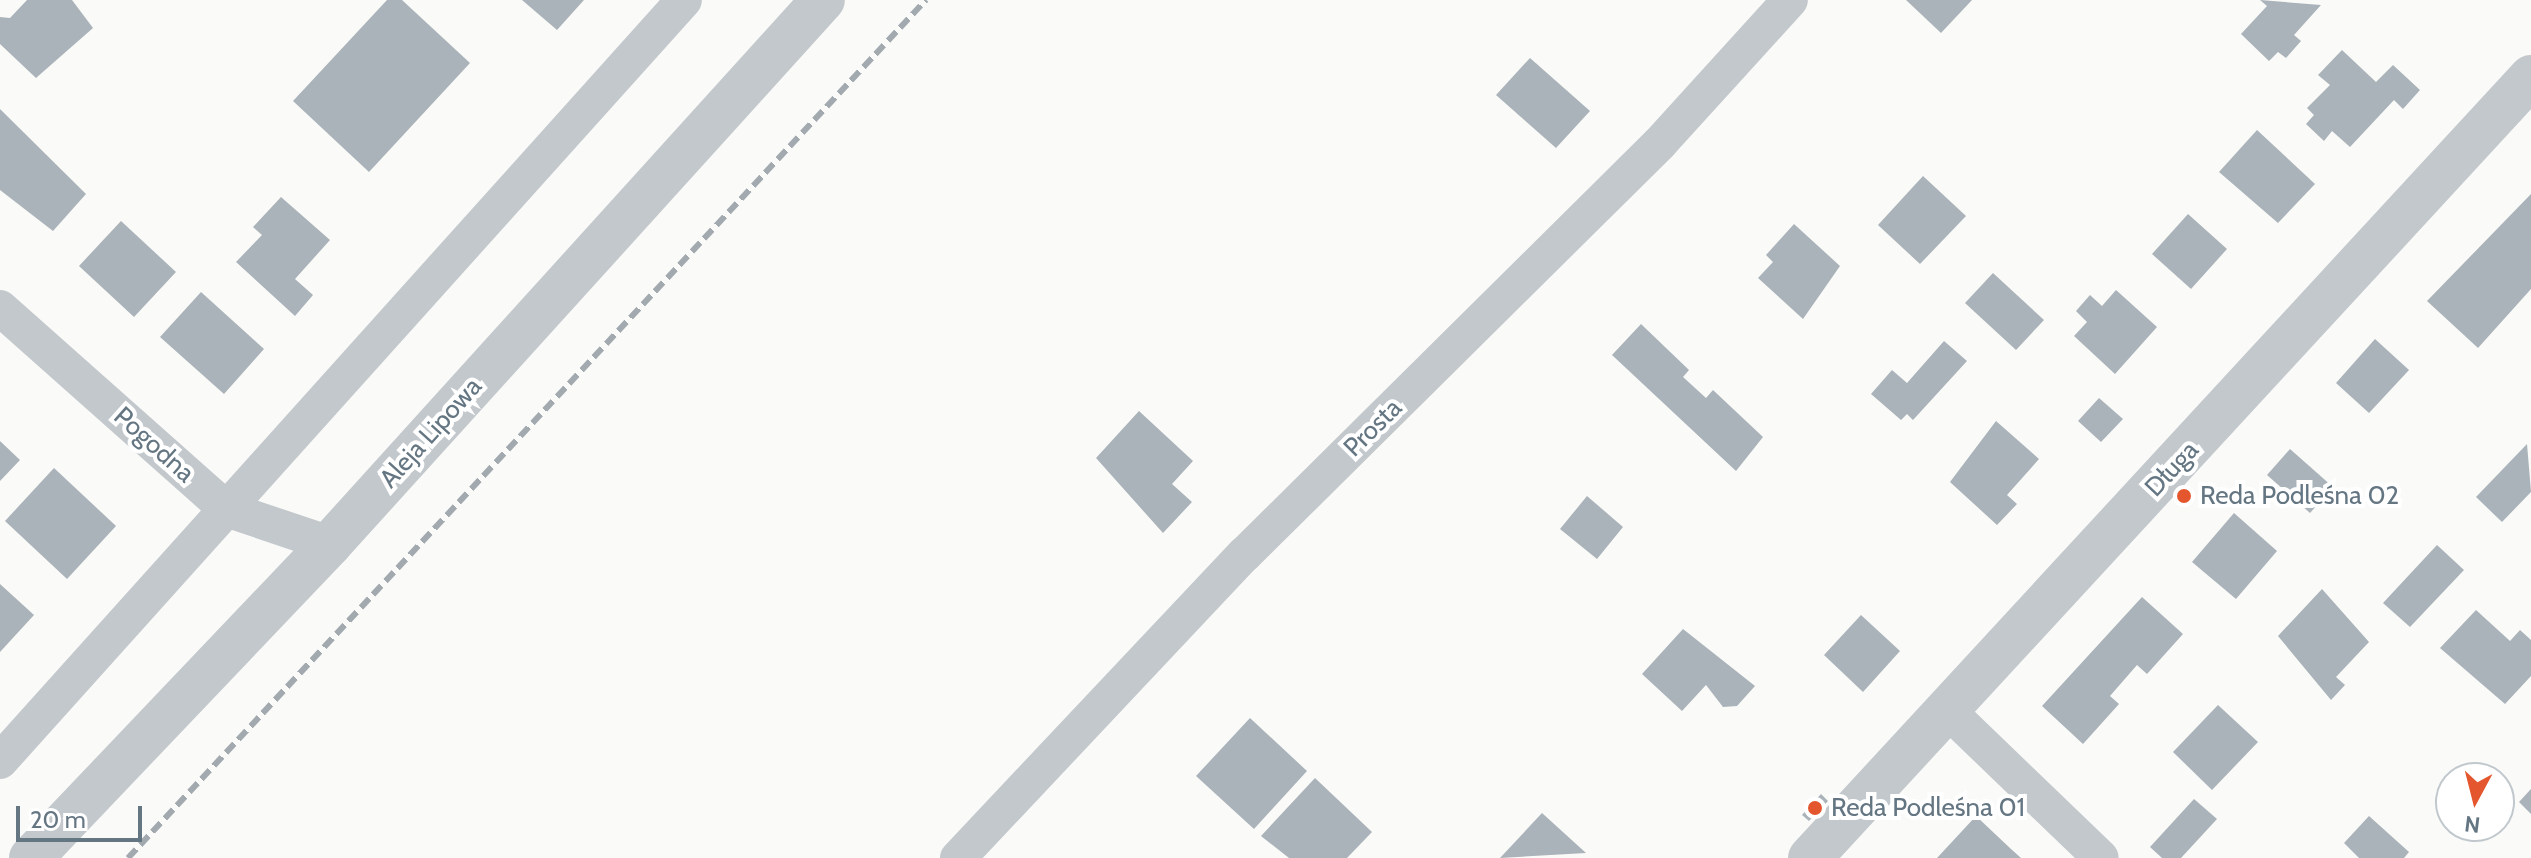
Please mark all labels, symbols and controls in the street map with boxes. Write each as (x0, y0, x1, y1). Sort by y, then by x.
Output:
street label: Aleja Lipowa (373, 372, 489, 494)
street label: Prosta (1338, 393, 1408, 463)
street label: Pogodna (107, 401, 201, 489)
street label: Długa (2139, 435, 2205, 503)
place label: Reda Podleśna 02 (2200, 480, 2399, 512)
marker: Reda Podleśna 02 (2175, 487, 2193, 505)
north arrow (2435, 762, 2515, 842)
scale bar (20, 790, 146, 840)
place label: Reda Podleśna 01 (1831, 792, 2025, 824)
marker: Reda Podleśna 01 (1806, 799, 1824, 817)
text: 20 m (30, 805, 86, 834)
text: N (2463, 810, 2482, 839)

